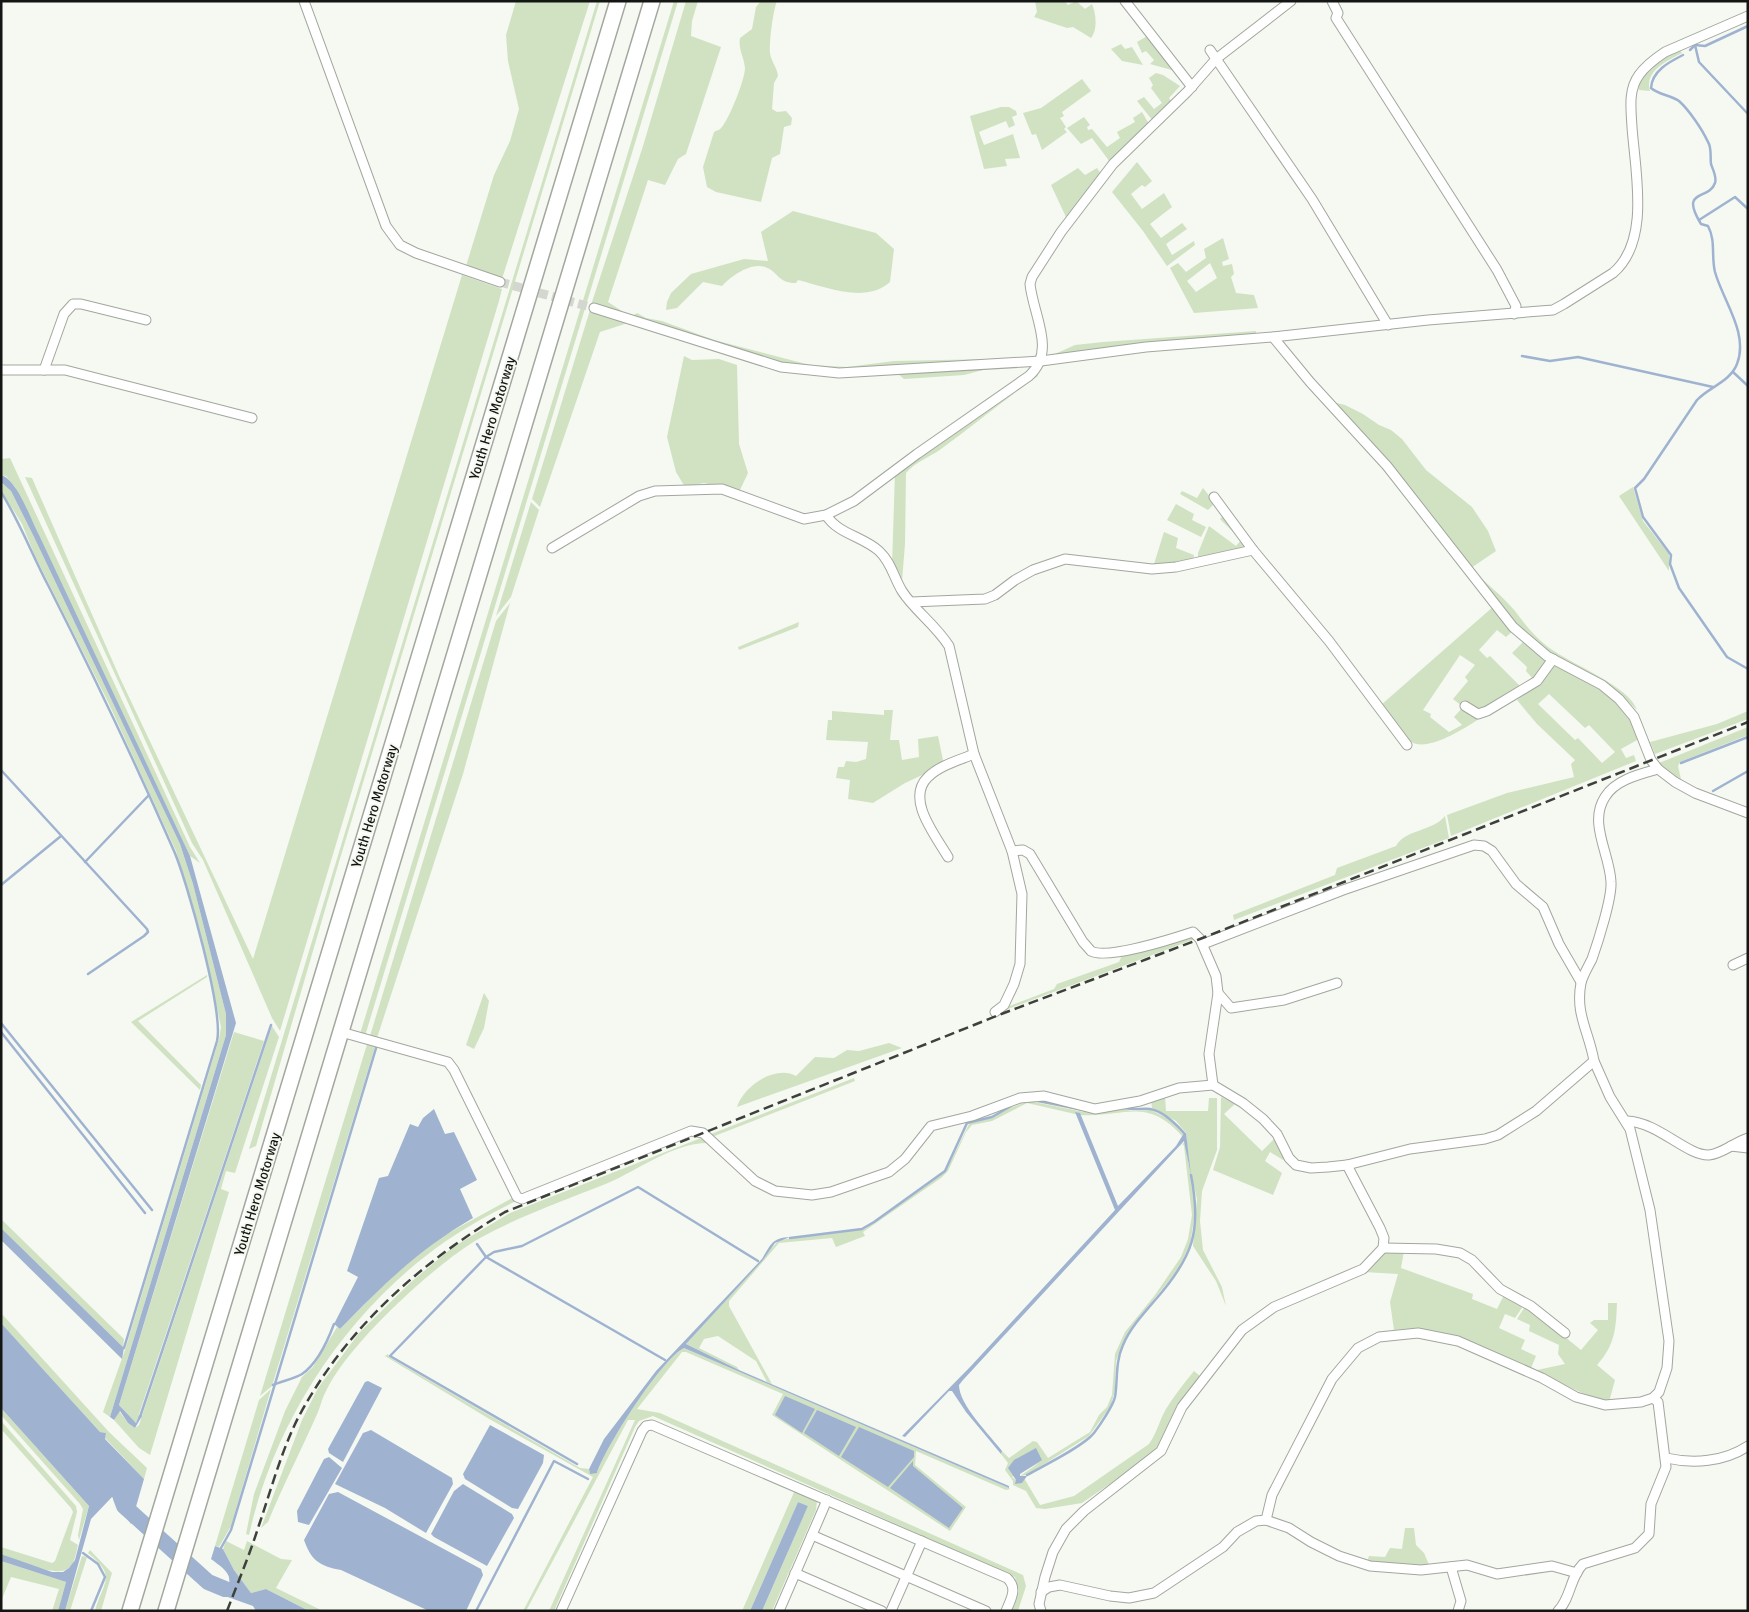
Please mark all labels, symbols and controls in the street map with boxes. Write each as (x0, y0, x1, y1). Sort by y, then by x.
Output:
street label: Youth Hero Motorway (466, 354, 519, 482)
street label: Youth Hero Motorway (348, 742, 401, 870)
street label: Youth Hero Motorway (231, 1130, 284, 1258)

